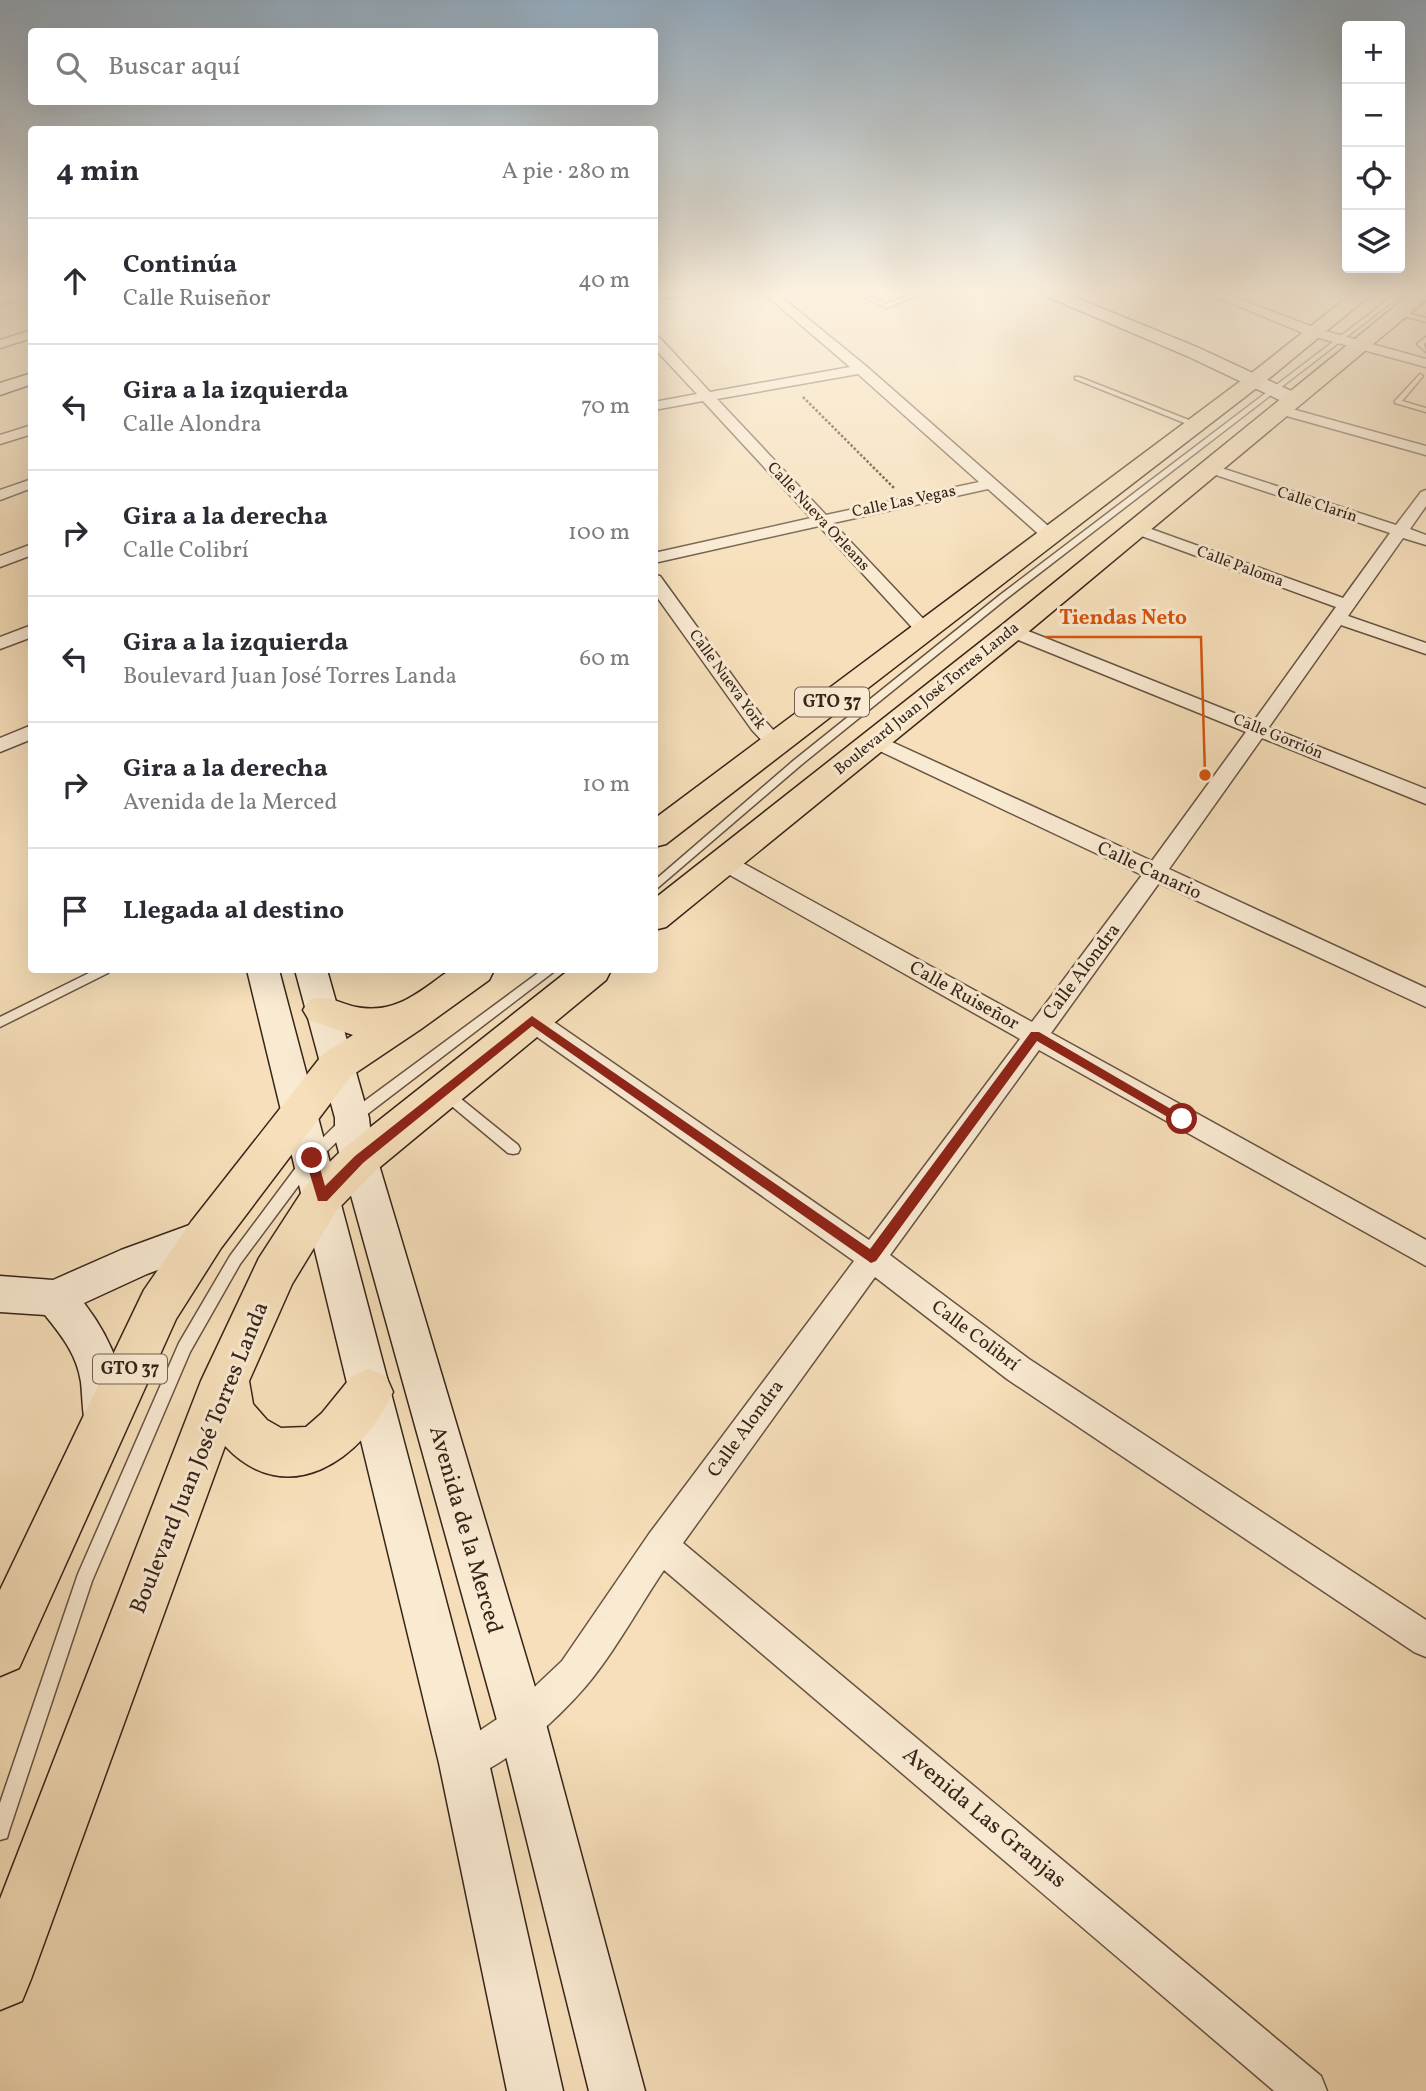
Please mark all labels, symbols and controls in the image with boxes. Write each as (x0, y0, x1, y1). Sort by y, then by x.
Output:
map controls (1342, 21, 1405, 273)
button: + (1342, 21, 1405, 84)
search box (28, 28, 658, 105)
icon: search (52, 48, 90, 86)
text: Buscar aquí (108, 49, 240, 85)
button: − (1342, 84, 1405, 147)
button: locate (1342, 147, 1405, 210)
text: 4 min (56, 151, 140, 193)
text: A pie · 280 m (502, 156, 630, 188)
button: layers (1342, 210, 1405, 273)
text: Continúa (123, 247, 237, 283)
icon: ahead (56, 262, 94, 300)
text: 40 m (578, 265, 630, 297)
text: Calle Ruiseñor (123, 283, 271, 315)
text: Gira a la izquierda (123, 373, 348, 409)
icon: left (56, 388, 94, 426)
text: 70 m (581, 391, 630, 423)
text: Calle Alondra (123, 409, 262, 441)
street label: Calle Nueva Orleans (762, 458, 875, 576)
street label: Calle Las Vegas (850, 480, 958, 524)
street label: Calle Clarín (1274, 482, 1360, 528)
text: Gira a la derecha (123, 499, 328, 535)
icon: right (56, 514, 94, 552)
text: 100 m (568, 517, 630, 549)
text: Calle Colibrí (123, 535, 249, 567)
street label: Calle Paloma (1193, 541, 1287, 593)
callout: Tiendas Neto (1045, 595, 1201, 637)
text: Tiendas Neto (1059, 604, 1187, 633)
street label: Boulevard Juan José Torres Landa (830, 617, 1024, 781)
text: Gira a la izquierda (123, 625, 348, 661)
street label: Calle Nueva York (683, 625, 771, 735)
icon: left (56, 640, 94, 678)
text: 60 m (580, 643, 630, 675)
text: Boulevard Juan José Torres Landa (123, 661, 457, 693)
road number: GTO 37 (795, 688, 869, 716)
street label: Calle Gorrión (1230, 709, 1326, 765)
text: Gira a la derecha (123, 751, 328, 787)
icon: right (56, 766, 94, 804)
text: 10 m (582, 769, 630, 801)
text: Avenida de la Merced (123, 787, 337, 819)
street label: Calle Canario (1093, 835, 1205, 907)
icon: arrive (56, 892, 94, 930)
text: Llegada al destino (123, 893, 344, 929)
street label: Calle Alondra (1037, 918, 1127, 1026)
street label: Calle Ruiseñor (904, 955, 1024, 1037)
route start (1166, 1103, 1197, 1134)
route end (296, 1142, 327, 1173)
street label: Calle Colibrí (926, 1294, 1025, 1378)
street label: Boulevard Juan José Torres Landa (123, 1297, 277, 1619)
road number: GTO 37 (93, 1354, 167, 1384)
street label: Calle Alondra (702, 1375, 790, 1483)
street label: Avenida de la Merced (420, 1423, 510, 1637)
street label: Avenida Las Granjas (895, 1740, 1073, 1896)

